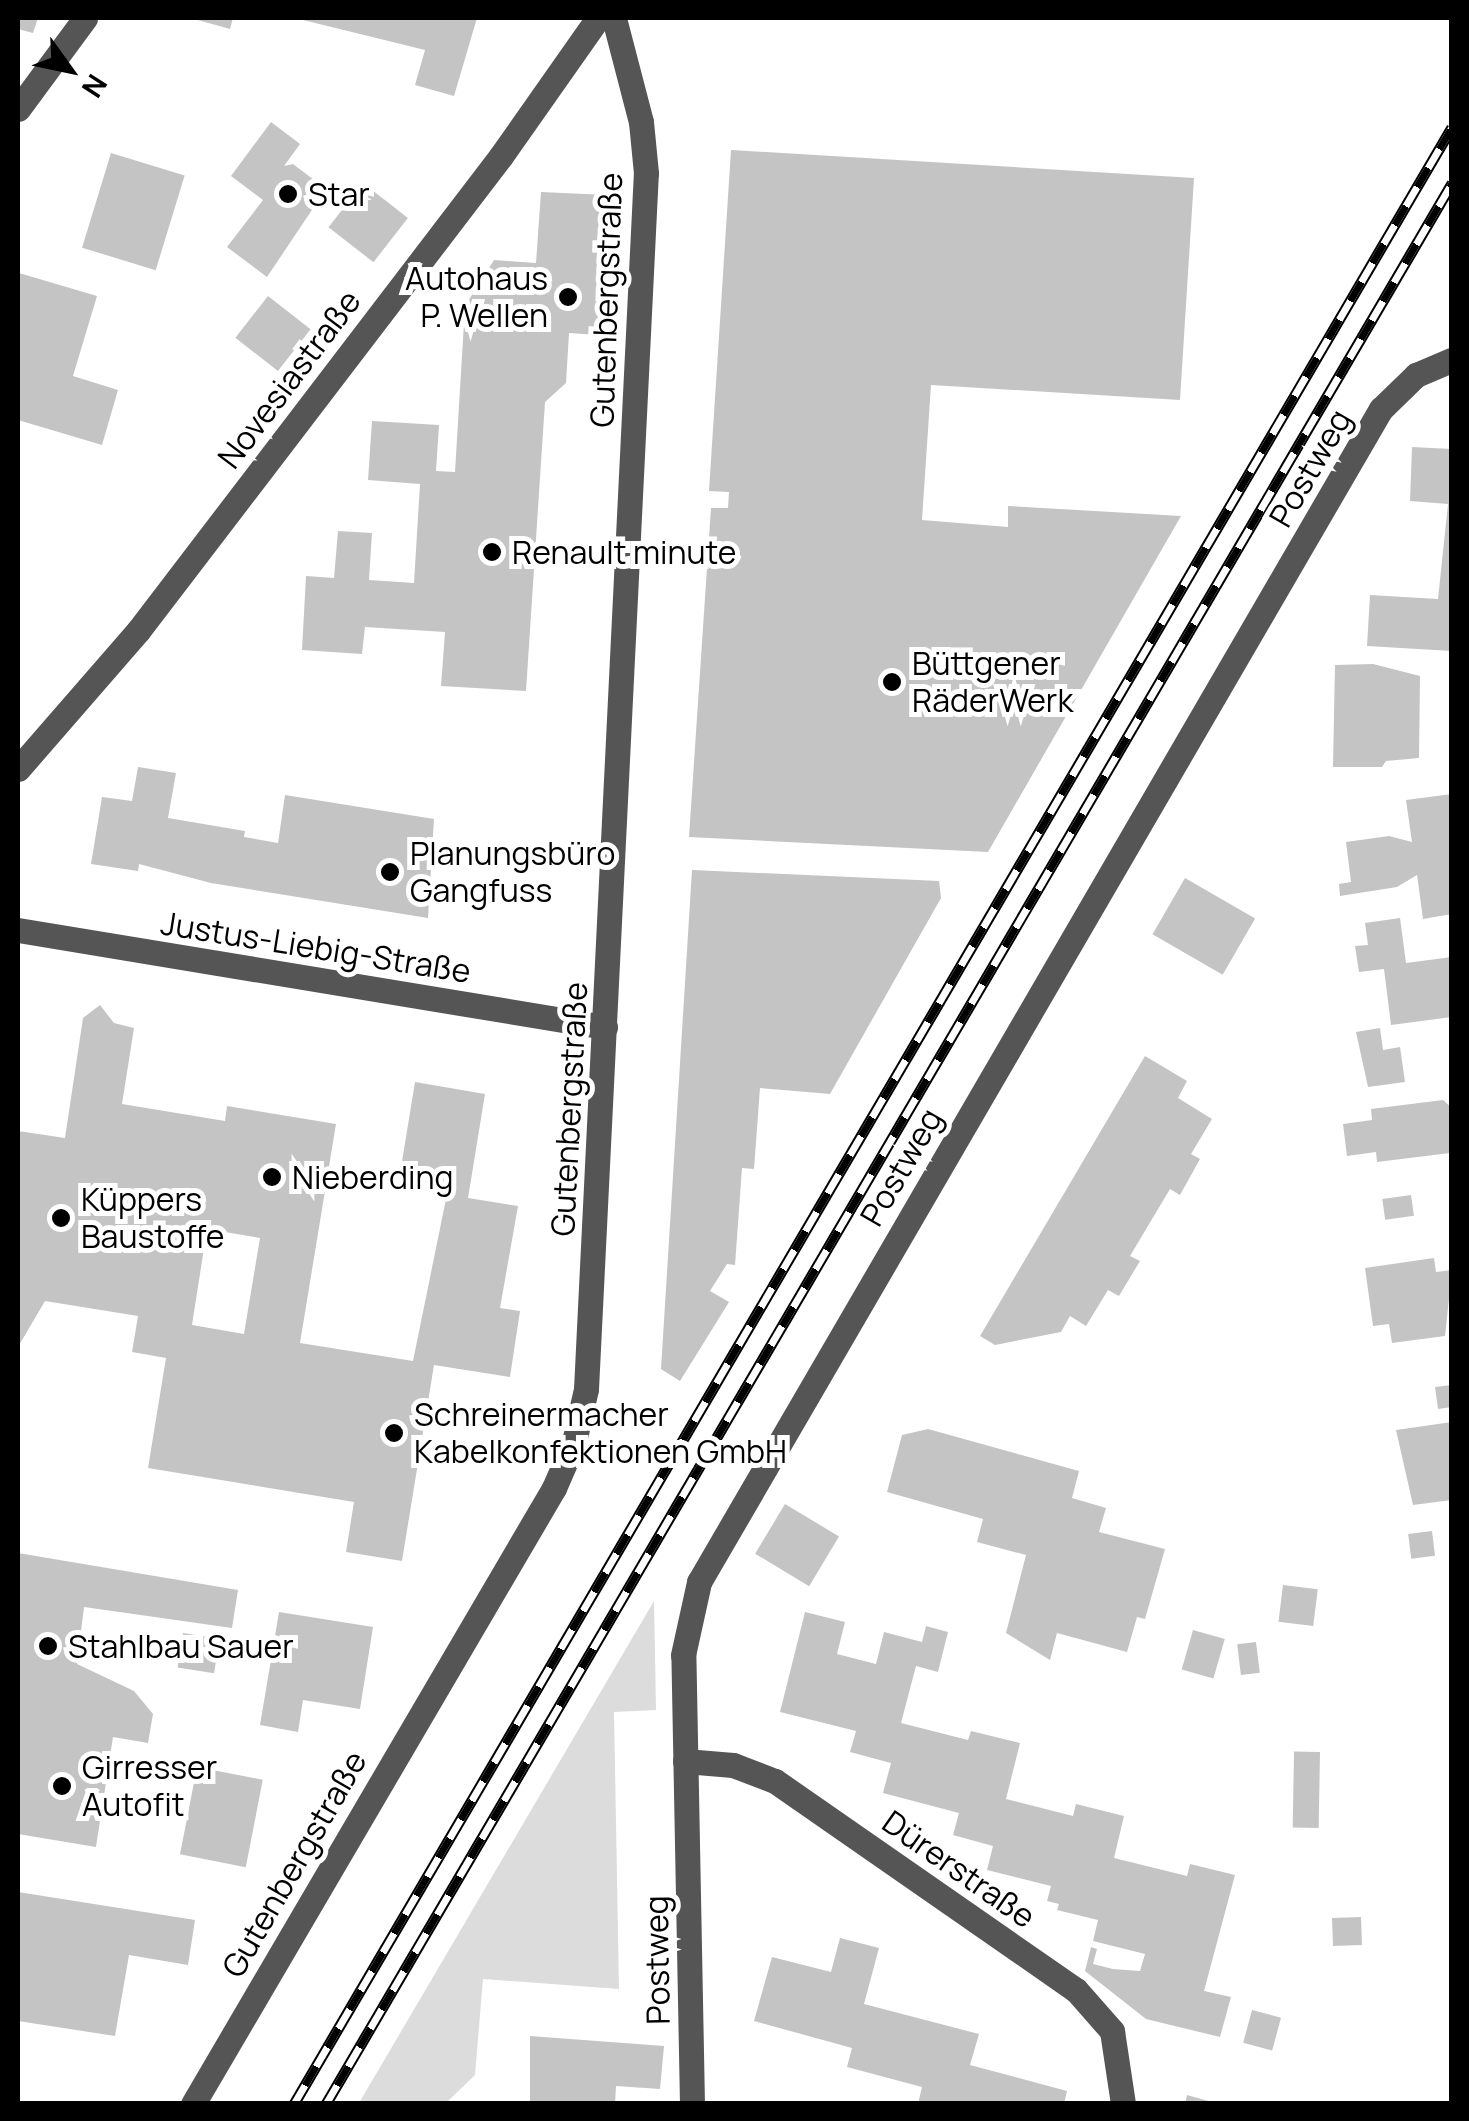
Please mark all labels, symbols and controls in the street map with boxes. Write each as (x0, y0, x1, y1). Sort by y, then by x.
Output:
north arrow (20, 20, 120, 120)
text: N (74, 68, 117, 105)
street label: Gutenbergstraße (582, 172, 630, 428)
place label: Star (308, 175, 370, 213)
marker: Star (277, 183, 299, 205)
place label: Autohaus P. Wellen (405, 260, 548, 335)
street label: Novesiastraße (210, 283, 368, 475)
marker: Autohaus P. Wellen (557, 286, 579, 308)
street label: Postweg (1261, 402, 1359, 534)
place label: Renault minute (512, 533, 736, 571)
marker: Renault minute (481, 541, 503, 563)
place label: Büttgener RäderWerk (912, 645, 1073, 720)
marker: Büttgener RäderWerk (881, 671, 903, 693)
place label: Planungsbüro Gangfuss (410, 835, 615, 910)
marker: Planungsbüro Gangfuss (379, 861, 401, 883)
street label: Justus-Liebig-Straße (158, 904, 474, 990)
street label: Gutenbergstraße (543, 981, 595, 1237)
street label: Postweg (852, 1101, 950, 1233)
place label: Nieberding (292, 1158, 453, 1196)
marker: Nieberding (261, 1166, 283, 1188)
place label: Küppers Baustoffe (81, 1181, 225, 1256)
marker: Küppers Baustoffe (50, 1207, 72, 1229)
place label: Schreinermacher Kabelkonfektionen GmbH (414, 1396, 787, 1471)
marker: Schreinermacher Kabelkonfektionen GmbH (383, 1422, 405, 1444)
place label: Stahlbau Sauer (68, 1627, 294, 1665)
marker: Stahlbau Sauer (37, 1635, 59, 1657)
street label: Gutenbergstraße (214, 1744, 374, 1984)
place label: Girresser Autofit (82, 1749, 217, 1824)
marker: Girresser Autofit (51, 1775, 73, 1797)
street label: Dürerstraße (875, 1802, 1043, 1936)
street label: Postweg (637, 1895, 677, 2025)

